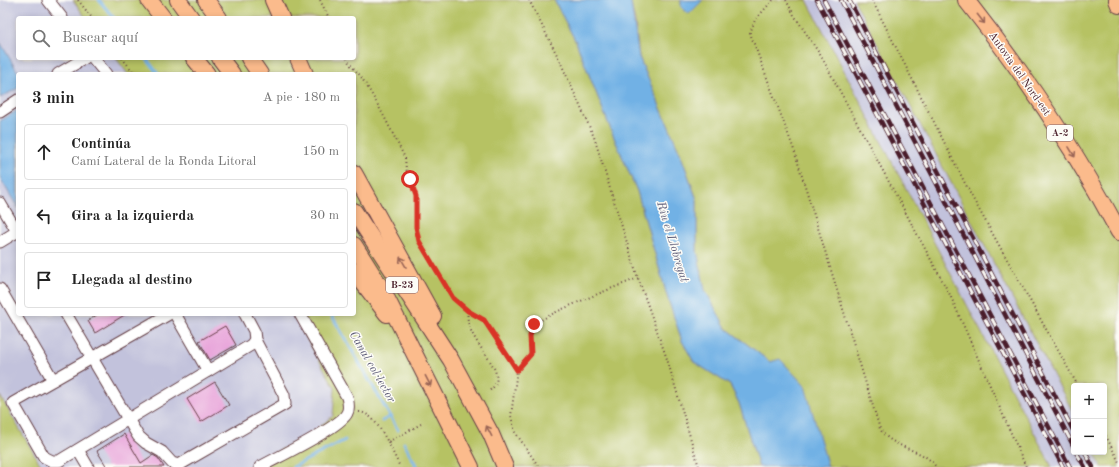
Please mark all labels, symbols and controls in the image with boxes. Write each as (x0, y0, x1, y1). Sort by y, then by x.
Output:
one-way arrow (977, 14, 985, 25)
search box (16, 16, 356, 60)
icon: search (30, 27, 52, 49)
street label: Autovia del Nord-est (986, 30, 1052, 118)
text: Buscar aquí (62, 31, 138, 46)
text: 3 min (32, 90, 75, 107)
text: A pie · 180 m (263, 91, 340, 104)
road number: A-2 (1047, 125, 1073, 141)
text: Continúa (71, 137, 131, 152)
icon: ahead (33, 141, 55, 163)
text: 150 m (302, 145, 339, 158)
one-way arrow (1069, 146, 1077, 158)
text: Camí Lateral de la Ronda Litoral (71, 155, 256, 168)
route start (401, 170, 419, 188)
water label: Riu el Llobregat (654, 199, 690, 284)
icon: left (33, 205, 55, 227)
text: Gira a la izquierda (71, 209, 194, 224)
text: 30 m (310, 209, 339, 222)
one-way arrow (399, 256, 407, 268)
icon: arrive (33, 269, 55, 291)
text: Llegada al destino (71, 273, 192, 288)
road number: B-23 (386, 277, 418, 293)
route end (525, 315, 543, 333)
water label: Canal col·lector (347, 329, 398, 405)
one-way arrow (425, 374, 432, 386)
map controls (1071, 383, 1107, 455)
button: + (1071, 383, 1107, 419)
button: − (1071, 419, 1107, 455)
one-way arrow (485, 425, 492, 437)

